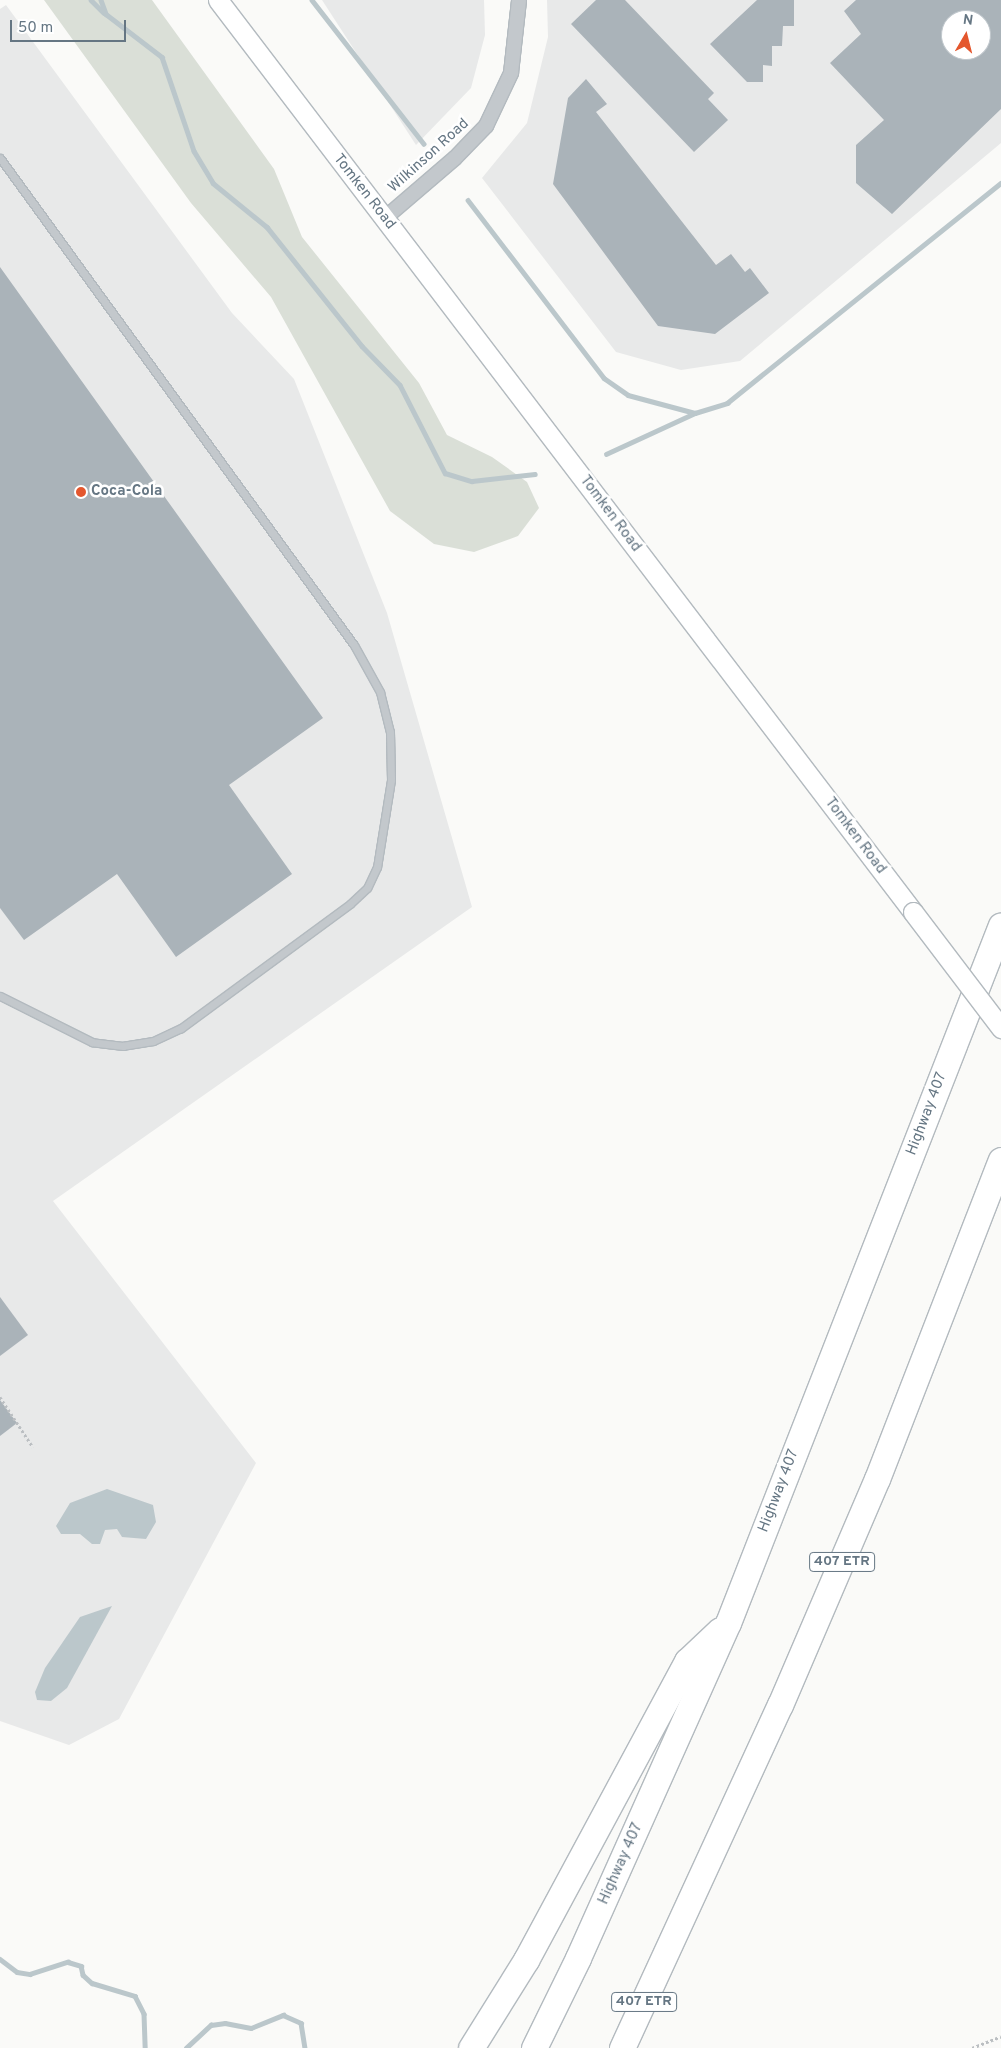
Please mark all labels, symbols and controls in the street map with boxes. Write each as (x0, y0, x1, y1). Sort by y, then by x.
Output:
scale bar (12, 10, 129, 42)
north arrow (941, 10, 991, 60)
text: N (962, 12, 974, 30)
text: 50 m (18, 19, 53, 38)
street label: Wilkinson Road (385, 115, 473, 197)
street label: Tomken Road (329, 151, 399, 233)
street label: Tomken Road (575, 472, 645, 556)
place label: Coca-Cola (91, 483, 162, 501)
marker: Coca-Cola (75, 486, 87, 498)
street label: Tomken Road (820, 794, 890, 878)
street label: Highway 407 (903, 1070, 951, 1158)
street label: Highway 407 (755, 1447, 803, 1535)
road number: 407 ETR (808, 1550, 876, 1574)
street label: Highway 407 (595, 1820, 647, 1908)
road number: 407 ETR (610, 1990, 678, 2014)

